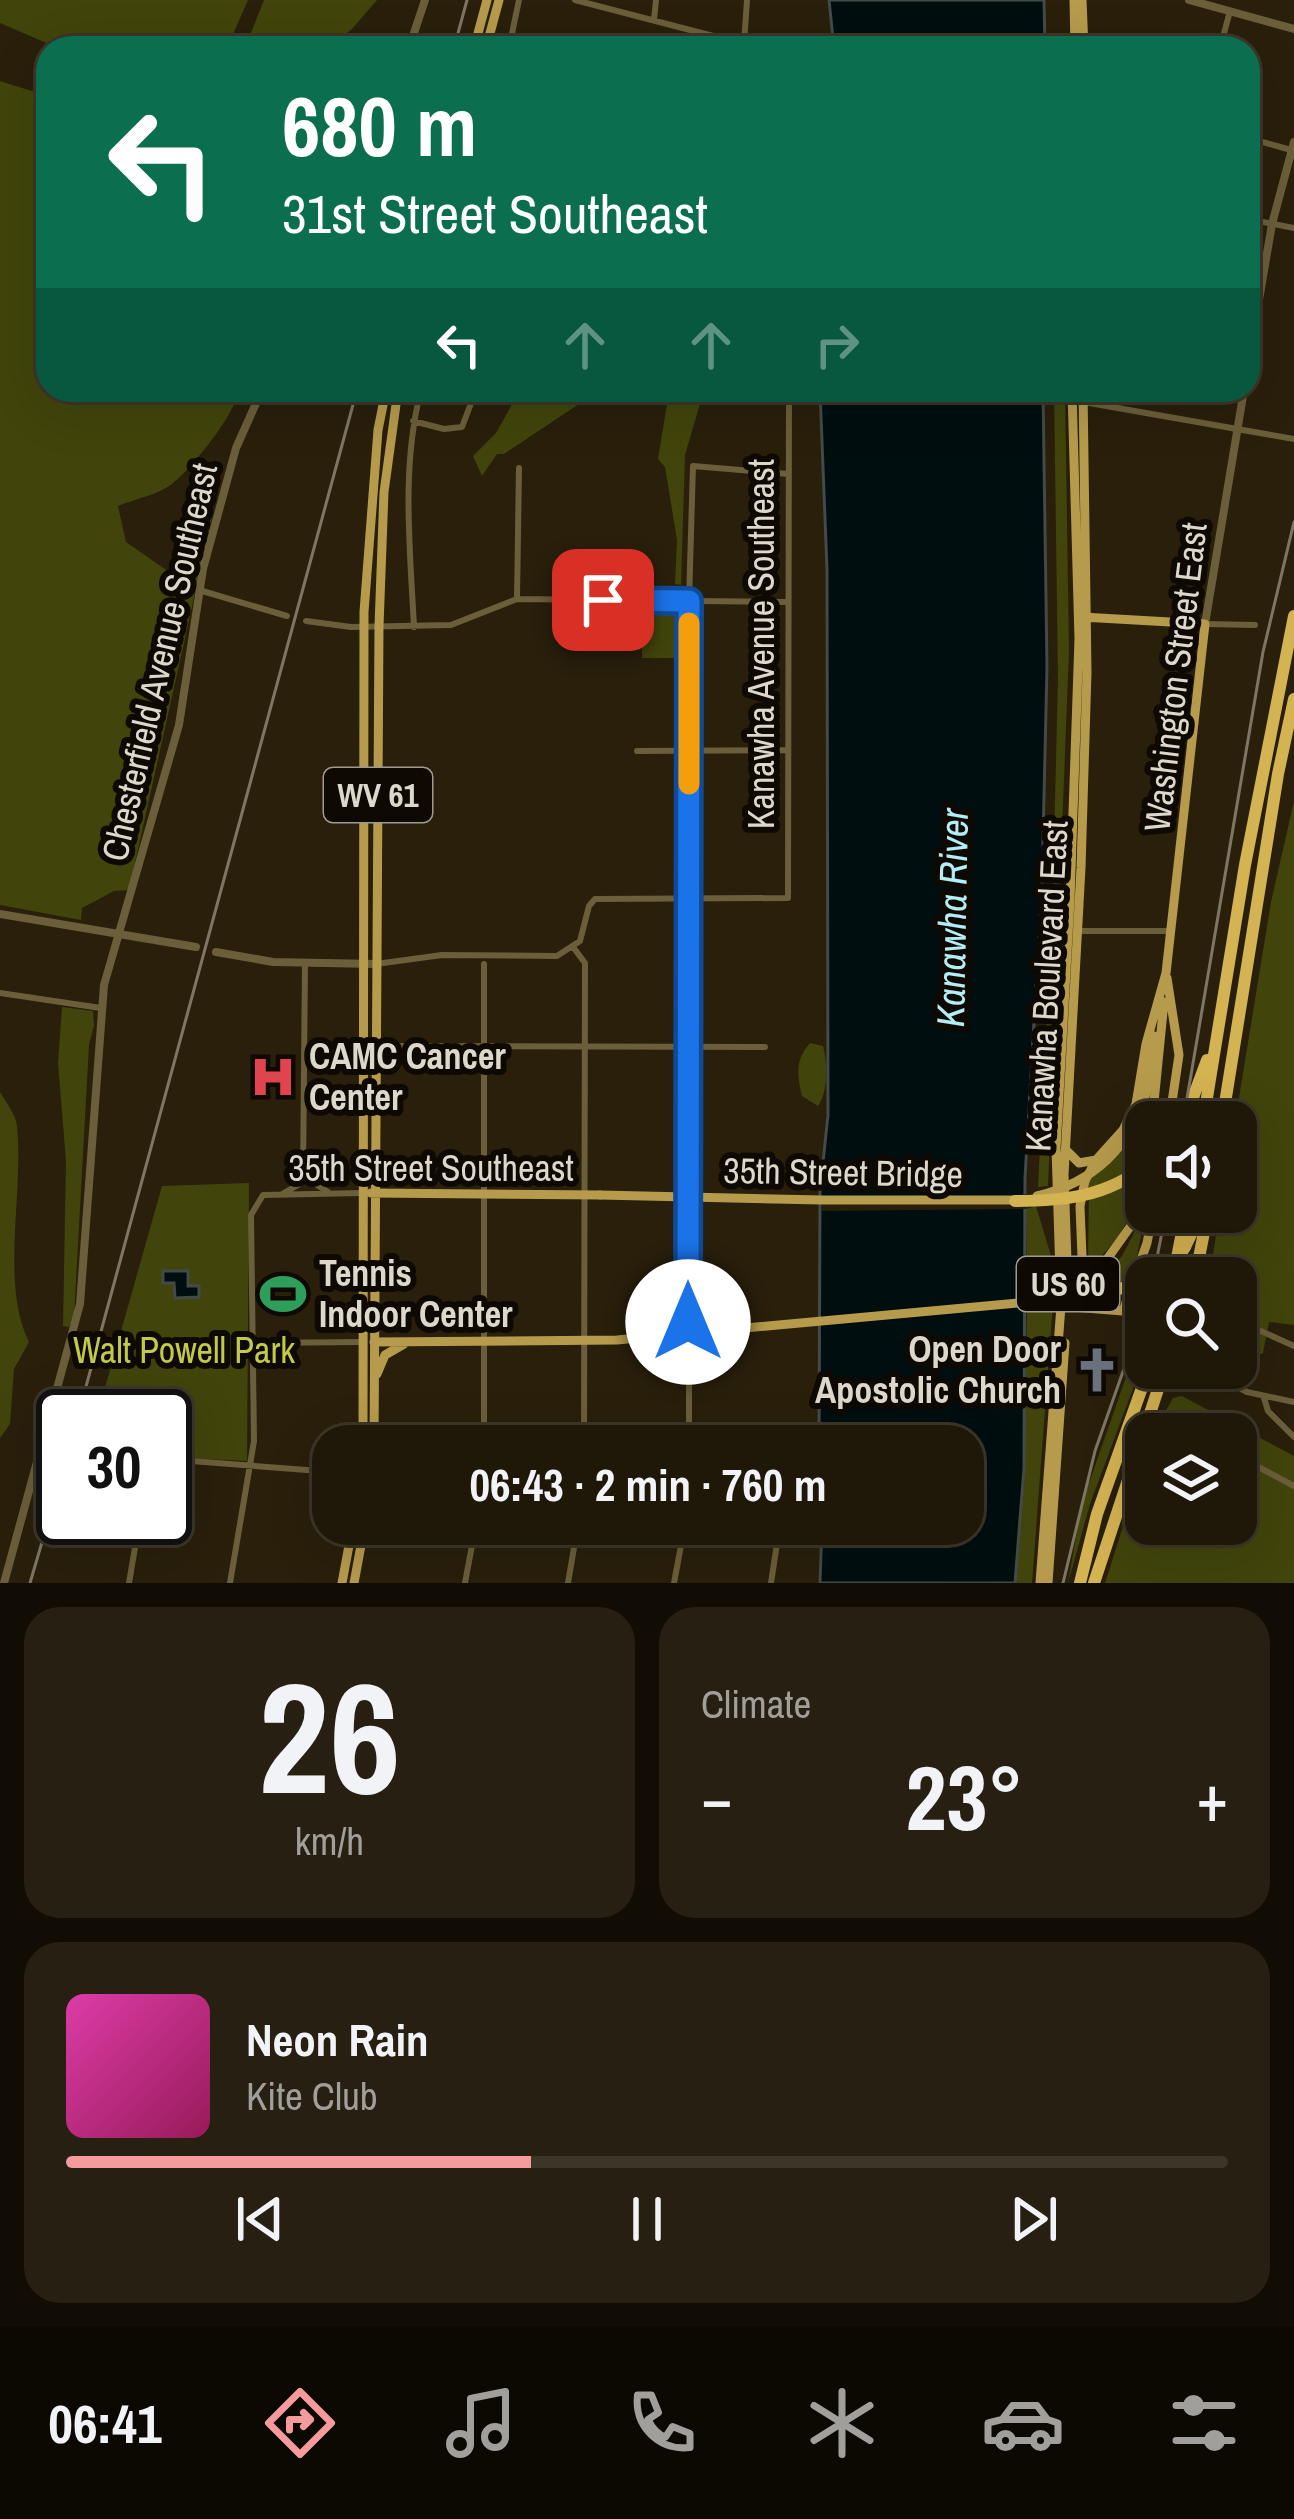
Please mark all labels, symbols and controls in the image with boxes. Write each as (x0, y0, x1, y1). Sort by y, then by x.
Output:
text: 680 m (282, 69, 477, 182)
icon: left (84, 84, 240, 240)
text: 31st Street Southeast (282, 177, 708, 250)
icon: left (426, 312, 492, 378)
icon: ahead (552, 312, 618, 378)
icon: ahead (678, 312, 744, 378)
icon: right (804, 312, 870, 378)
street label: Chesterfield Avenue Southeast (90, 459, 228, 865)
street label: Kanawha Avenue Southeast (737, 459, 785, 829)
street label: Washington Street East (1132, 520, 1218, 834)
pin (552, 549, 654, 651)
icon: arrive (570, 567, 636, 633)
road number: WV 61 (324, 768, 432, 822)
water label: Kanawha River (924, 807, 980, 1028)
street label: Kanawha Boulevard East (1013, 819, 1079, 1153)
place label: CAMC Cancer Center (309, 1032, 506, 1121)
hospital icon: CAMC Cancer Center (248, 1052, 298, 1102)
map controls (1125, 1101, 1257, 1545)
button: sound (1125, 1101, 1257, 1233)
street label: 35th Street Southeast (288, 1144, 574, 1192)
street label: 35th Street Bridge (723, 1146, 963, 1198)
place label: Tennis Indoor Center (319, 1249, 513, 1338)
road number: US 60 (1017, 1257, 1119, 1311)
button: search (1125, 1257, 1257, 1389)
position arrow (625, 1259, 751, 1385)
sports icon: Tennis Indoor Center (258, 1269, 308, 1319)
place label: Open Door Apostolic Church (815, 1325, 1062, 1414)
park label: Walt Powell Park (73, 1326, 295, 1374)
church icon: Open Door Apostolic Church (1072, 1345, 1122, 1395)
speed limit sign: 30 (36, 1389, 192, 1545)
button: layers (1125, 1413, 1257, 1545)
text: 06:43 · 2 min · 760 m (470, 1454, 826, 1515)
text: 26 (258, 1632, 401, 1842)
text: Climate (701, 1678, 811, 1730)
text: 23° (905, 1737, 1024, 1858)
text: − (701, 1753, 733, 1842)
text: + (1196, 1753, 1228, 1842)
text: km/h (295, 1815, 364, 1867)
text: Neon Rain (246, 2009, 428, 2070)
text: Kite Club (246, 2070, 378, 2122)
icon: previous (227, 2186, 293, 2252)
icon: pause (614, 2186, 680, 2252)
icon: next (1001, 2186, 1067, 2252)
icon: directions (258, 2381, 342, 2465)
icon: music (439, 2381, 523, 2465)
icon: phone (620, 2381, 704, 2465)
icon: climate (800, 2381, 884, 2465)
icon: car (981, 2381, 1065, 2465)
icon: filters (1162, 2381, 1246, 2465)
text: 06:41 (48, 2387, 162, 2460)

